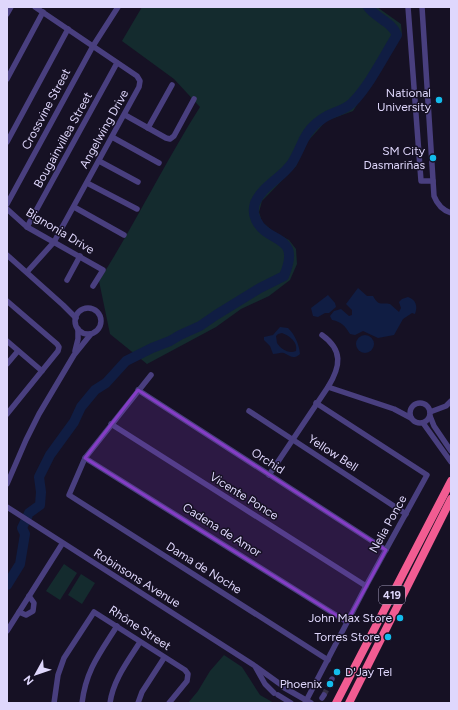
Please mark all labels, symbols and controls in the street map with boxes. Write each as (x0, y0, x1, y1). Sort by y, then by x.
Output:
street label: Crossvine Street (19, 66, 73, 152)
place label: National University (377, 86, 432, 114)
street label: Angelwing Drive (77, 87, 132, 171)
street label: Bougainvillea Street (31, 89, 95, 190)
marker: National University (434, 95, 444, 105)
place label: SM City Dasmariñas (363, 144, 426, 172)
marker: SM City Dasmariñas (428, 153, 438, 163)
street label: Bignonia Drive (23, 205, 97, 257)
street label: Yellow Bell (305, 432, 361, 474)
street label: Orchid (249, 445, 287, 477)
street label: Vicente Ponce (207, 469, 281, 523)
street label: Nelia Ponce (366, 492, 410, 555)
street label: Cadena de Amor (180, 500, 264, 560)
street label: Dama de Noche (164, 539, 245, 597)
street label: Robinsons Avenue (91, 546, 183, 611)
road number: 419 (379, 586, 405, 604)
street label: Rhône Street (106, 603, 174, 653)
place label: John Max Store (308, 611, 392, 625)
marker: John Max Store (395, 613, 405, 623)
place label: Torres Store (314, 630, 380, 644)
marker: Torres Store (383, 632, 393, 642)
north arrow (16, 654, 56, 694)
place label: D'Jay Tel (345, 665, 392, 679)
marker: D'Jay Tel (332, 667, 342, 677)
text: N (21, 673, 36, 688)
place label: Phoenix (280, 677, 322, 691)
marker: Phoenix (325, 679, 335, 689)

